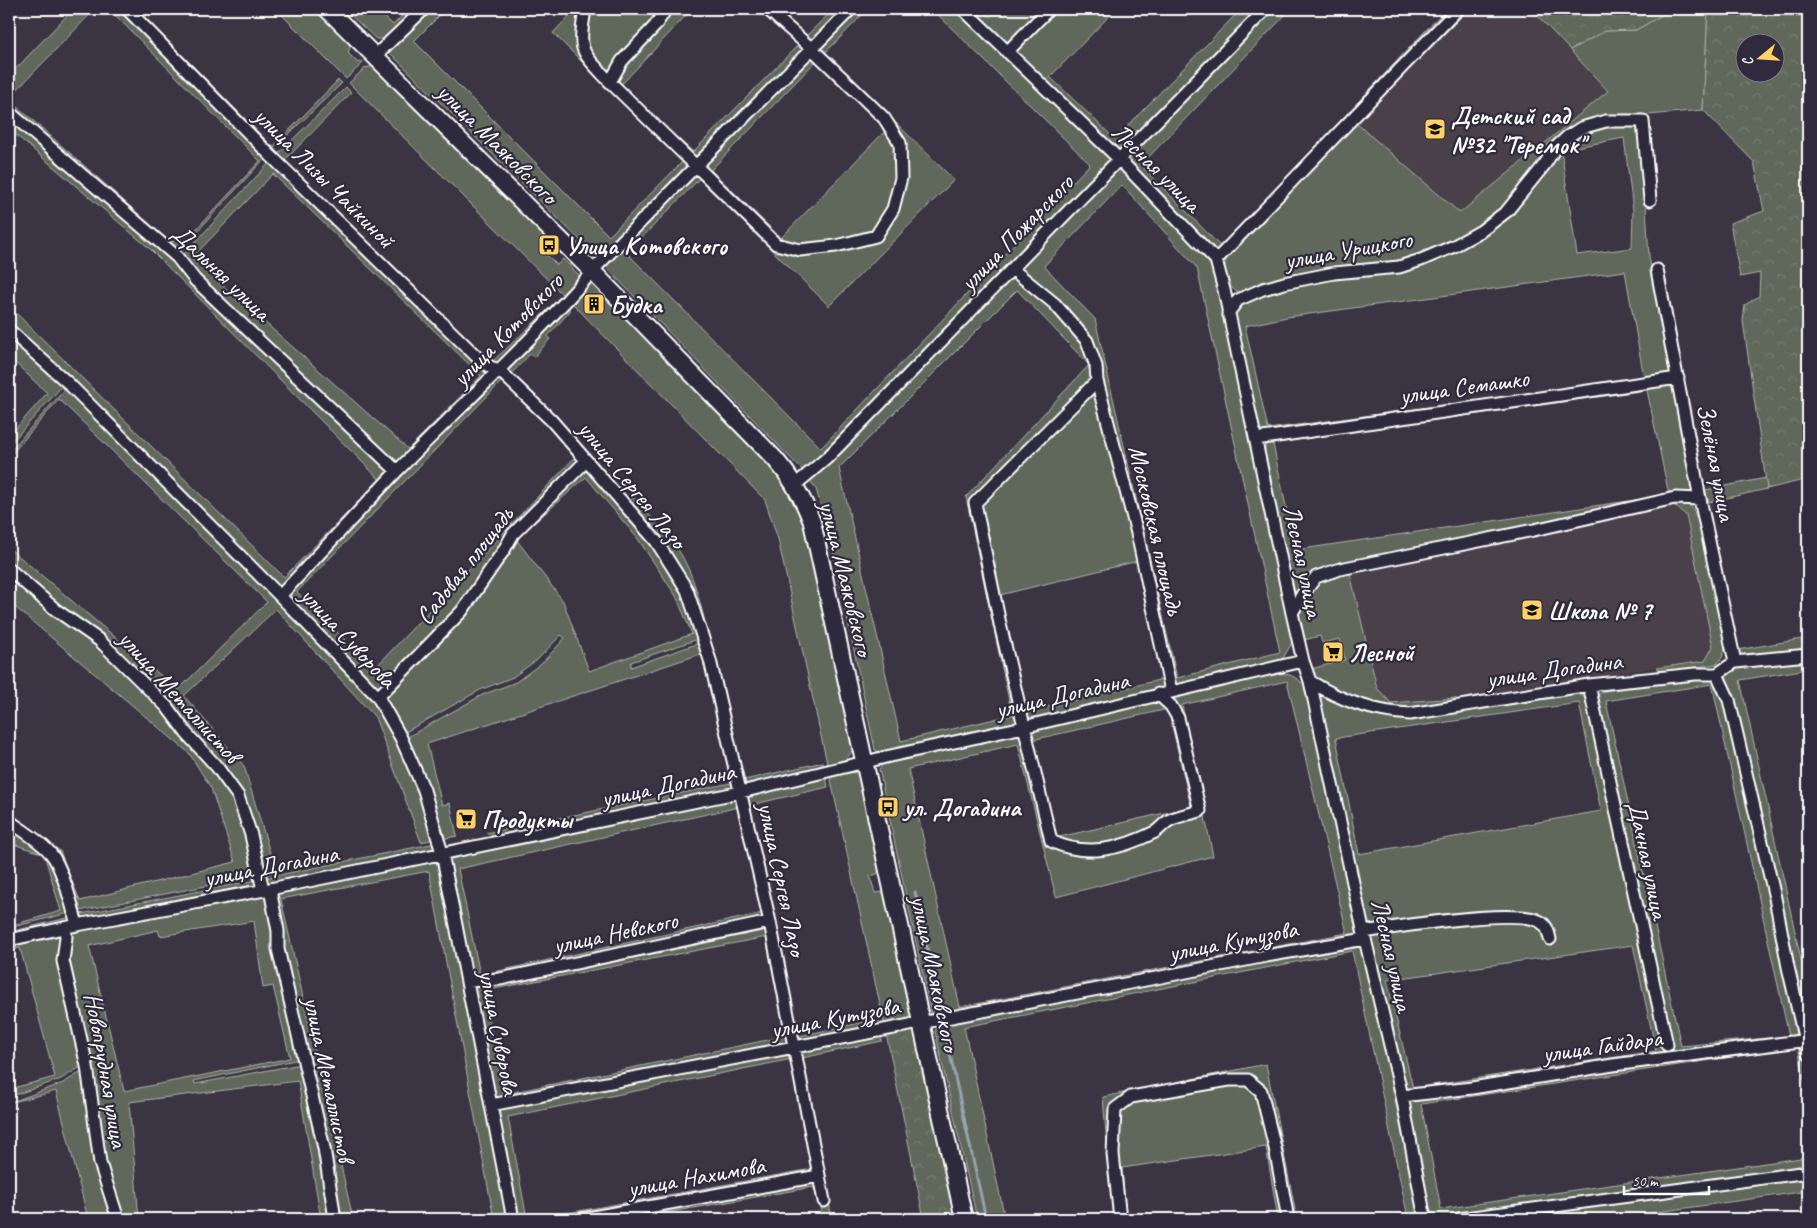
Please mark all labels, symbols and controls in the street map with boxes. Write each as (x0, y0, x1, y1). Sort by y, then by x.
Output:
north arrow (1734, 32, 1784, 82)
text: С (1738, 54, 1757, 68)
street label: улица Маяковского (428, 75, 567, 213)
street label: улица Лизы Чайкиной (245, 99, 403, 256)
place label: Детский сад №32 "Теремок" (1451, 100, 1589, 161)
street label: Лесная улица (1105, 116, 1210, 221)
school or university icon: Детский сад №32 "Теремок" (1423, 117, 1447, 141)
street label: улица Пожарского (951, 167, 1081, 299)
street label: Дальняя улица (165, 217, 280, 330)
street label: улица Урицкого (1280, 223, 1415, 277)
place label: Улица Котовского (565, 230, 728, 262)
bus stop icon: Улица Котовского (537, 233, 561, 257)
street label: улица Котовского (444, 265, 571, 395)
place label: Будка (610, 289, 664, 321)
building icon: Будка (582, 292, 606, 316)
street label: улица Семашко (1396, 362, 1532, 412)
street label: Зелёная улица (1689, 401, 1743, 525)
street label: улица Сергея Лазо (569, 412, 696, 558)
street label: Московская площадь (1121, 442, 1191, 620)
street label: улица Маяковского (811, 495, 882, 662)
street label: Садовая площадь (409, 499, 522, 631)
street label: Лесная улица (1275, 502, 1331, 623)
street label: улица Суворова (292, 579, 405, 697)
place label: Школа № 7 (1548, 595, 1654, 627)
school or university icon: Школа № 7 (1520, 598, 1544, 622)
street label: улица Металлистов (110, 622, 251, 773)
place label: Лесной (1349, 637, 1416, 669)
supermarket icon: Лесной (1321, 640, 1345, 664)
street label: улица Догадина (1482, 644, 1626, 696)
street label: улица Догадина (990, 664, 1134, 726)
street label: улица Догадина (596, 755, 740, 815)
place label: ул. Догадина (902, 792, 1022, 824)
bus stop icon: ул. Догадина (876, 795, 900, 819)
street label: улица Сергея Лазо (750, 798, 815, 962)
street label: Дачная улица (1620, 798, 1677, 925)
place label: Продукты (482, 804, 574, 836)
supermarket icon: Продукты (454, 807, 478, 831)
street label: улица Догадина (199, 837, 343, 895)
street label: улица Маяковского (902, 890, 968, 1057)
street label: Лесная улица (1364, 896, 1421, 1017)
street label: улица Невского (548, 904, 681, 962)
street label: улица Кутузова (1164, 912, 1303, 971)
street label: улица Суворова (471, 965, 527, 1100)
street label: улица Кутузова (766, 989, 905, 1048)
street label: Новопрудная улица (77, 990, 136, 1152)
street label: улица Металлистов (295, 992, 363, 1169)
street label: улица Гайдара (1538, 1021, 1666, 1070)
street label: улица Нахимова (623, 1149, 769, 1205)
scale bar (1624, 1163, 1710, 1195)
text: 50 m (1632, 1172, 1659, 1191)

